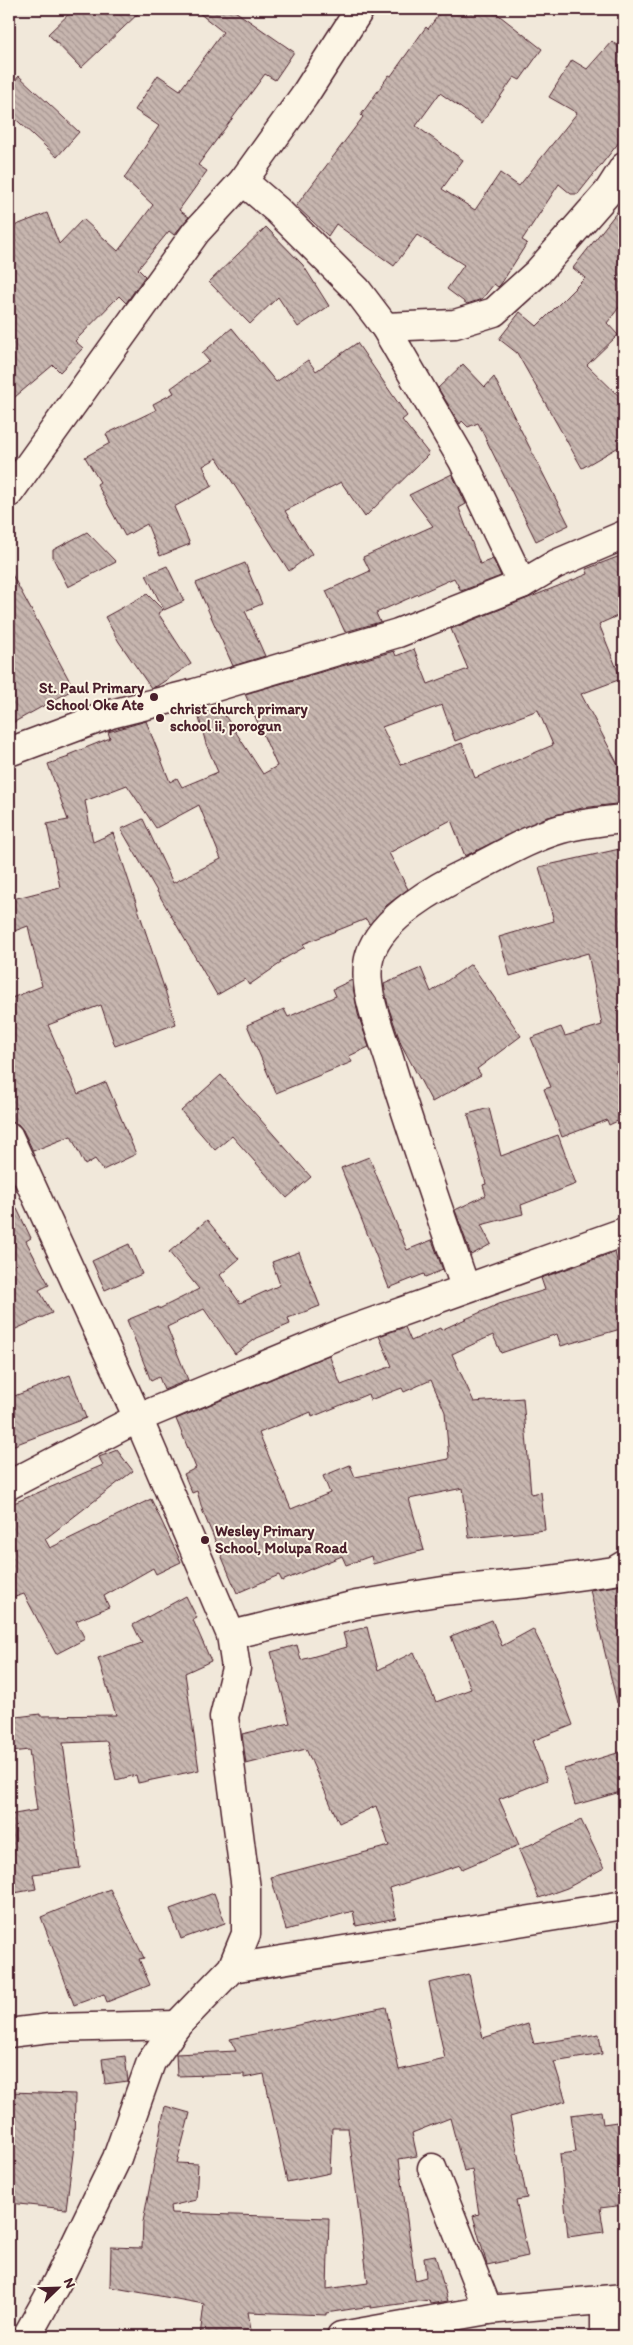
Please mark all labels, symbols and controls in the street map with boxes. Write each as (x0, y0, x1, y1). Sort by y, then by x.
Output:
place label: St. Paul Primary School Oke Ate (39, 679, 145, 714)
marker: St. Paul Primary School Oke Ate (148, 691, 160, 703)
place label: christ church primary school ii, porogun (170, 700, 308, 736)
marker: christ church primary school ii, porogun (154, 712, 166, 724)
place label: Wesley Primary School, Molupa Road (215, 1522, 348, 1558)
marker: Wesley Primary School, Molupa Road (199, 1534, 211, 1546)
north arrow (32, 2262, 82, 2312)
text: N (60, 2275, 79, 2291)

